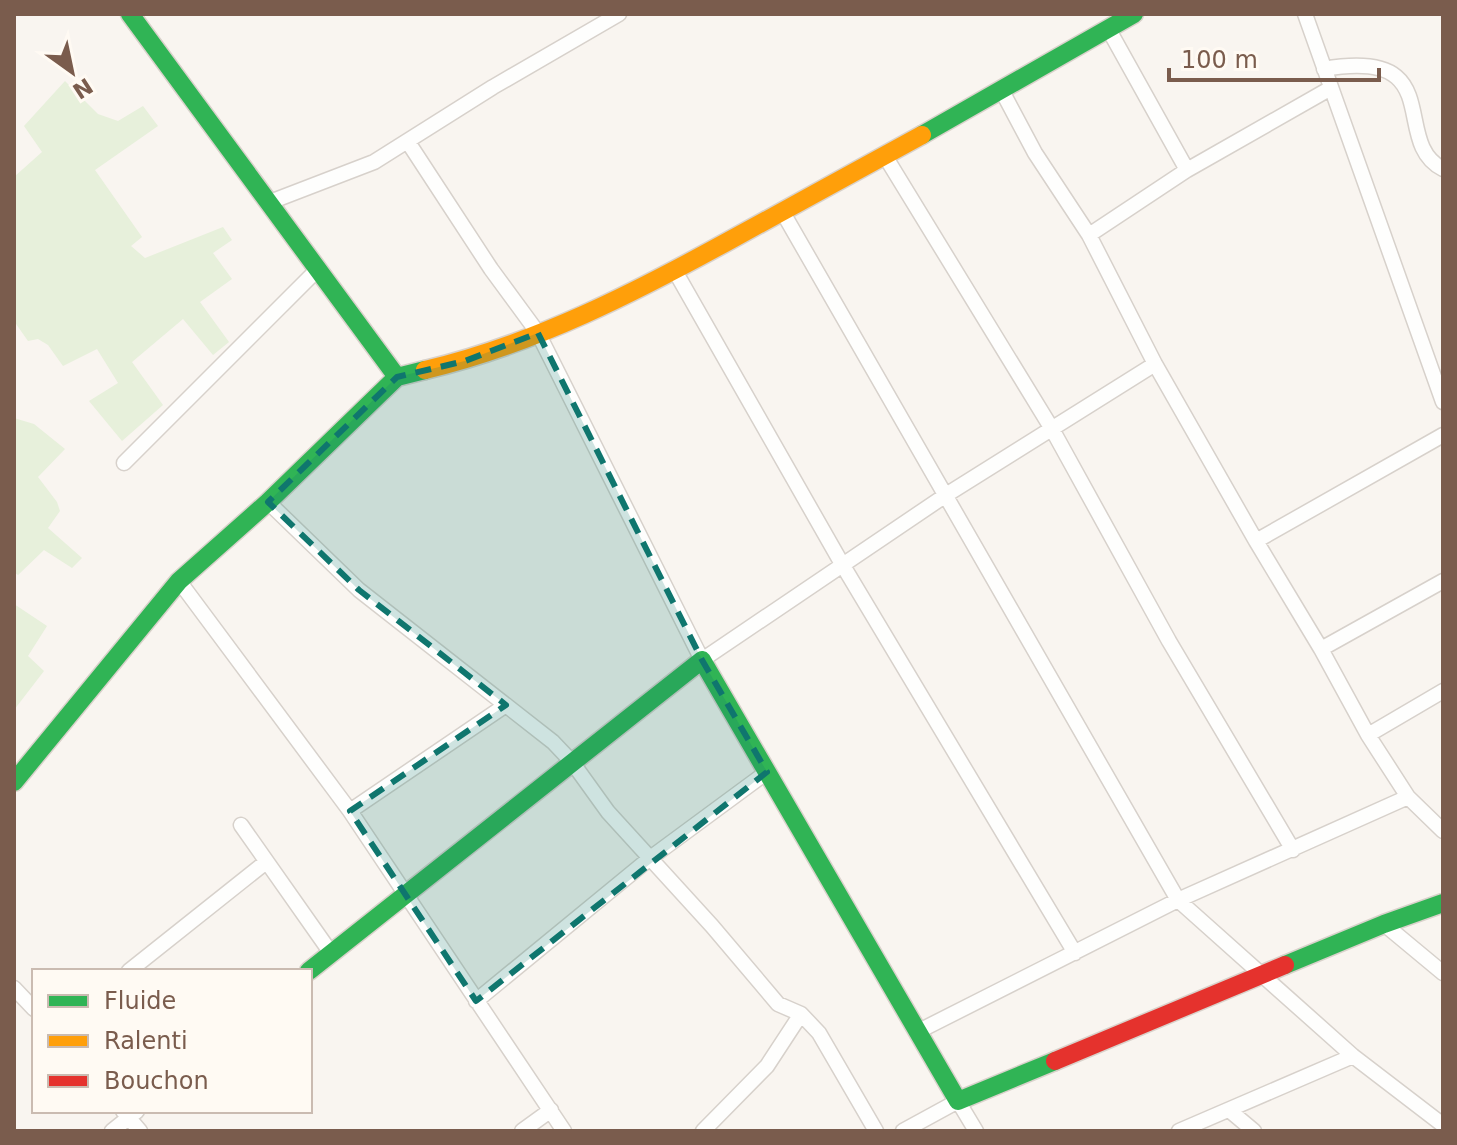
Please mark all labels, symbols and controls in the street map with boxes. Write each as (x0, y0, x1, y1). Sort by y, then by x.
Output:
north arrow (32, 32, 112, 112)
scale bar (1169, 32, 1379, 82)
text: 100 m (1181, 46, 1258, 74)
text: N (68, 73, 97, 104)
legend (32, 969, 312, 1113)
text: Fluide (104, 987, 176, 1015)
text: Ralenti (104, 1027, 188, 1055)
text: Bouchon (104, 1067, 209, 1095)

